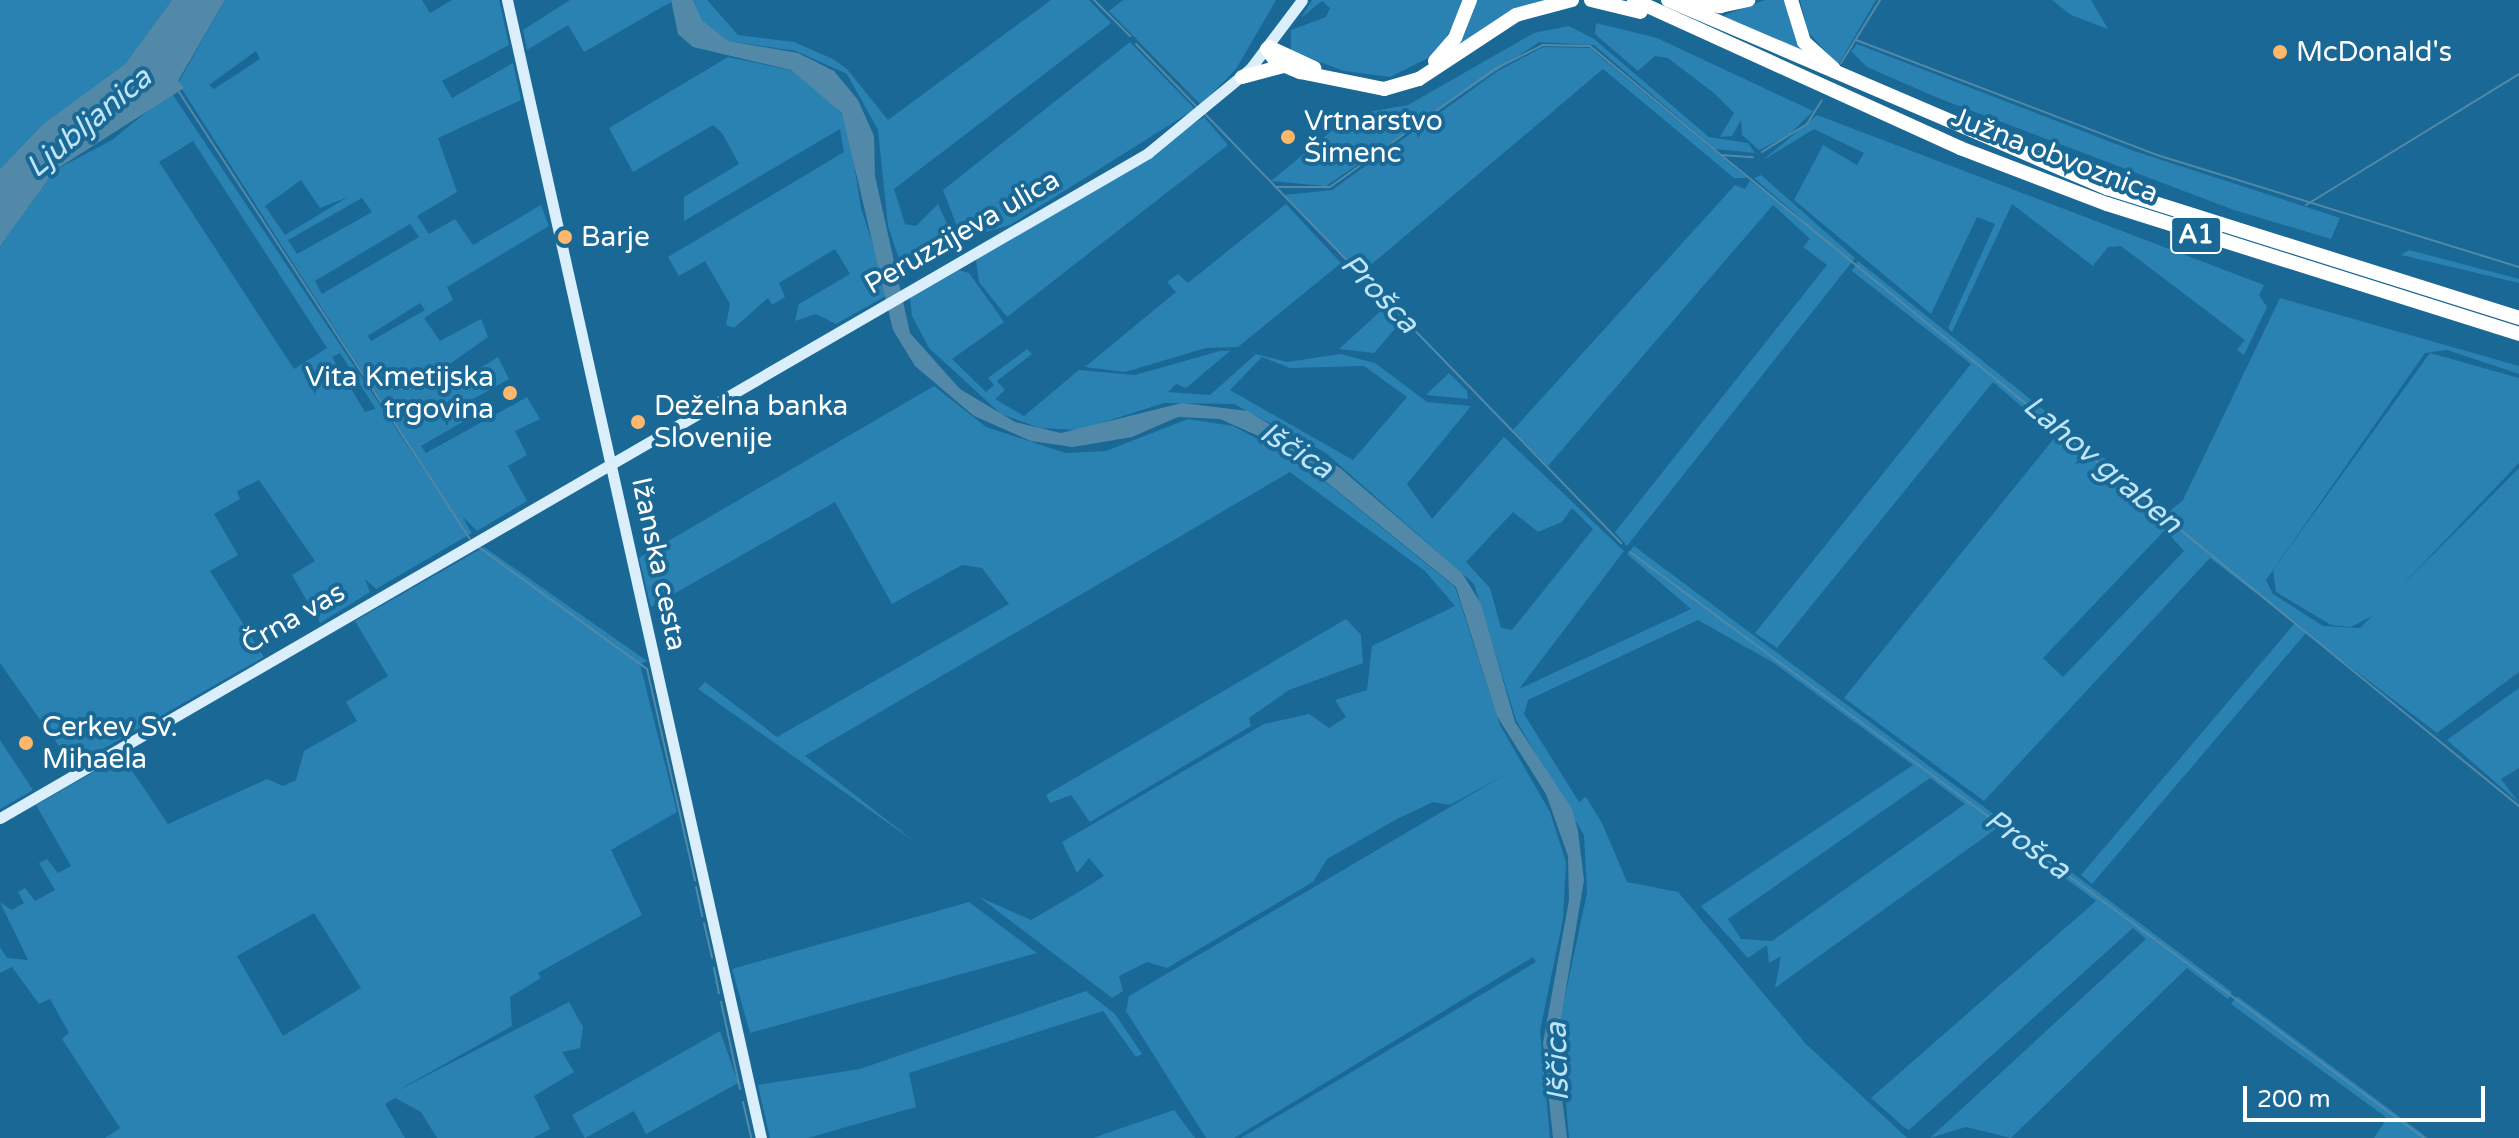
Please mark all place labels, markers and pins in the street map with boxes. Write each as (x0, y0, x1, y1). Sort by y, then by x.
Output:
place label: McDonald's (2296, 35, 2452, 69)
marker: McDonald's (2271, 43, 2289, 61)
place label: Vrtnarstvo Šimenc (1304, 104, 1443, 170)
marker: Vrtnarstvo Šimenc (1279, 128, 1297, 146)
place label: Barje (581, 220, 650, 254)
marker: Barje (556, 228, 574, 246)
place label: Vita Kmetijska trgovina (305, 360, 494, 426)
marker: Vita Kmetijska trgovina (501, 384, 519, 402)
place label: Deželna banka Slovenije (654, 389, 848, 455)
marker: Deželna banka Slovenije (629, 413, 647, 431)
place label: Cerkev Sv. Mihaela (42, 710, 178, 776)
marker: Cerkev Sv. Mihaela (17, 734, 35, 752)

